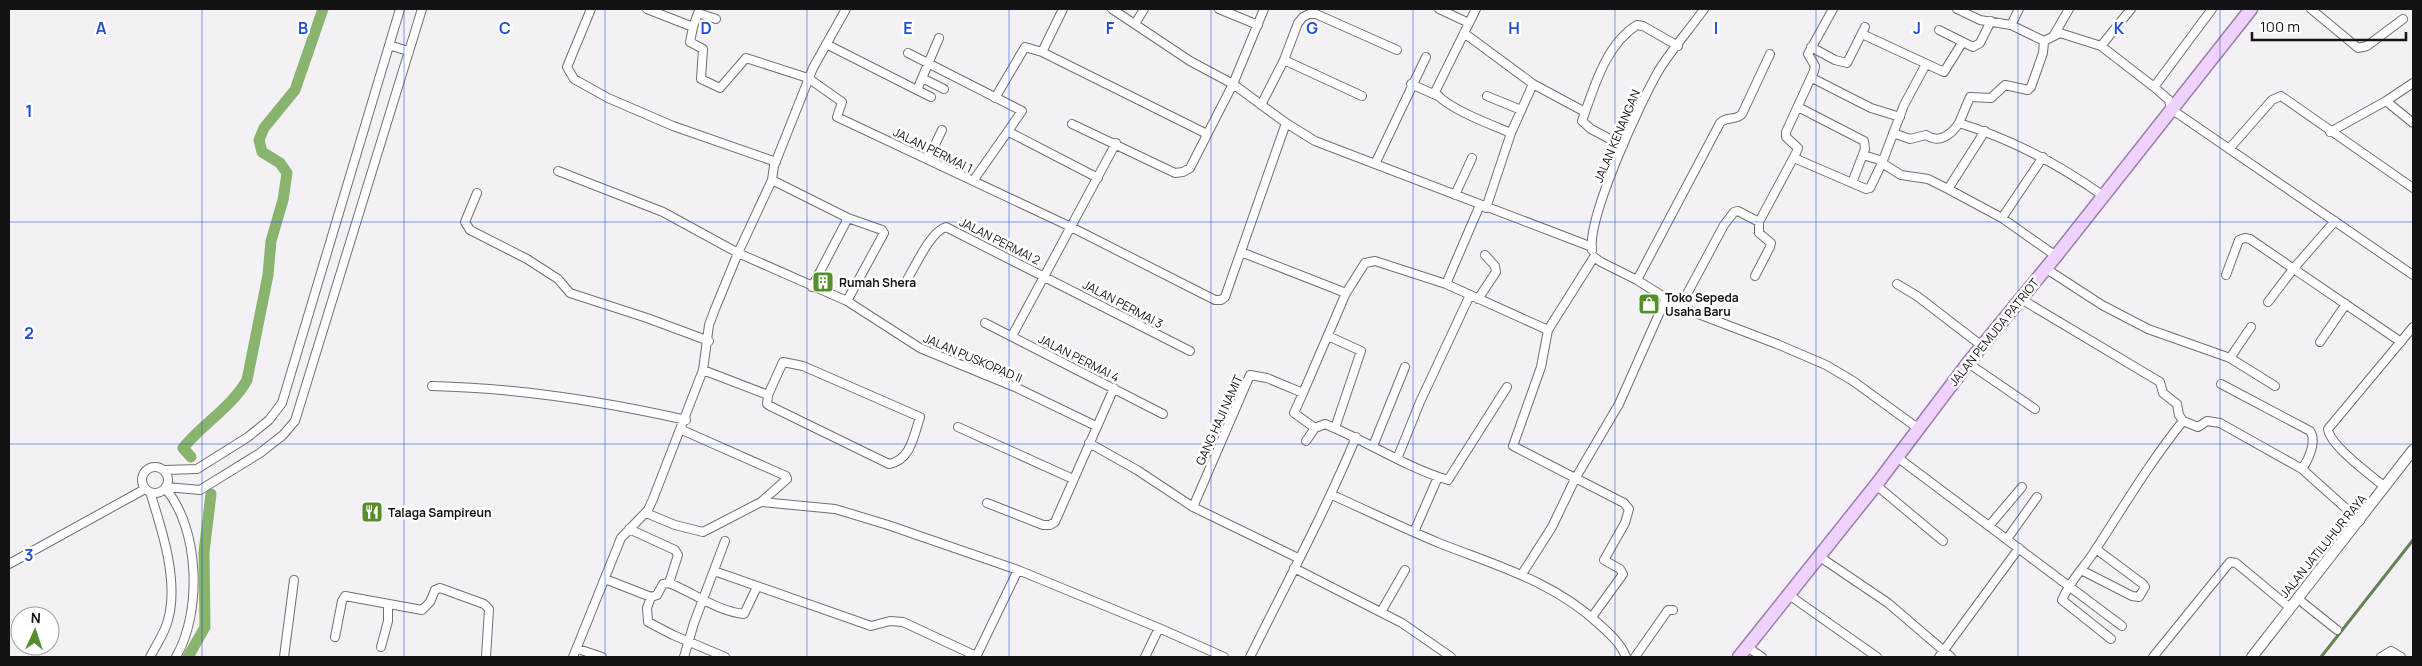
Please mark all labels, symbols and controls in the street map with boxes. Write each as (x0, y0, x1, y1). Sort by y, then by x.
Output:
scale bar (2252, 10, 2406, 42)
text: 100 m (2260, 16, 2300, 37)
text: A (96, 17, 107, 39)
text: B (298, 17, 308, 39)
text: C (499, 17, 511, 39)
text: D (700, 17, 712, 39)
text: E (903, 17, 913, 39)
text: F (1106, 17, 1115, 39)
text: G (1306, 17, 1318, 39)
text: H (1508, 17, 1520, 39)
text: I (1714, 17, 1718, 39)
text: J (1913, 17, 1921, 39)
text: K (2114, 17, 2125, 39)
street label: JALAN KENANGAN (1590, 87, 1644, 185)
text: 1 (25, 100, 33, 122)
street label: JALAN PERMAI 1 (890, 123, 976, 177)
street label: JALAN PERMAI 2 (957, 213, 1043, 269)
building icon: Rumah Shera (811, 270, 835, 294)
place label: Rumah Shera (839, 274, 916, 291)
street label: JALAN PEMUDA PATRIOT (1945, 274, 2043, 390)
street label: JALAN PERMAI 3 (1080, 276, 1166, 332)
place label: Toko Sepeda Usaha Baru (1665, 289, 1739, 320)
shop icon: Toko Sepeda Usaha Baru (1637, 292, 1661, 316)
text: 2 (24, 322, 34, 344)
street label: JALAN PUSKOPAD II (921, 330, 1025, 386)
street label: JALAN PERMAI 4 (1036, 330, 1122, 386)
street label: GANG HAJI NAMIT (1191, 371, 1247, 468)
street label: JALAN JATILUHUR RAYA (2276, 490, 2370, 601)
restaurant icon: Talaga Sampireun (360, 500, 384, 524)
place label: Talaga Sampireun (388, 504, 492, 521)
text: 3 (24, 544, 34, 566)
north arrow (10, 606, 60, 656)
text: N (30, 608, 41, 627)

